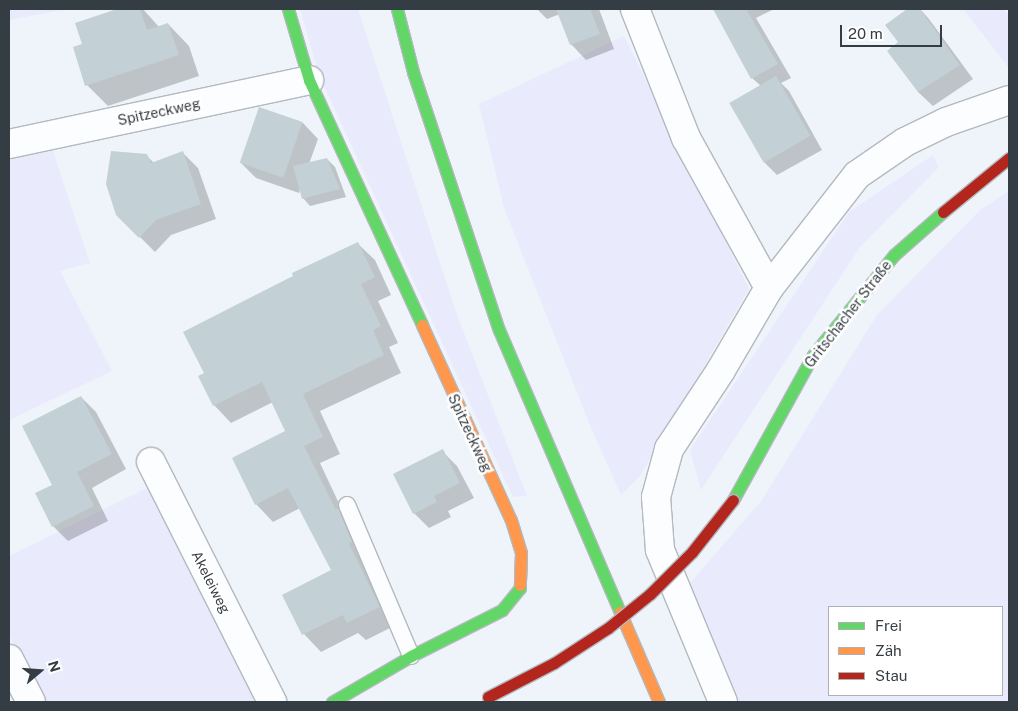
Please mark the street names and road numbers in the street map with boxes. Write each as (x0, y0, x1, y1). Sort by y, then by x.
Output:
street label: Spitzeckweg (116, 95, 202, 129)
street label: Gritschacher Straße (801, 257, 895, 371)
street label: Spitzeckweg (445, 391, 495, 475)
street label: Akeleiweg (188, 548, 234, 616)

